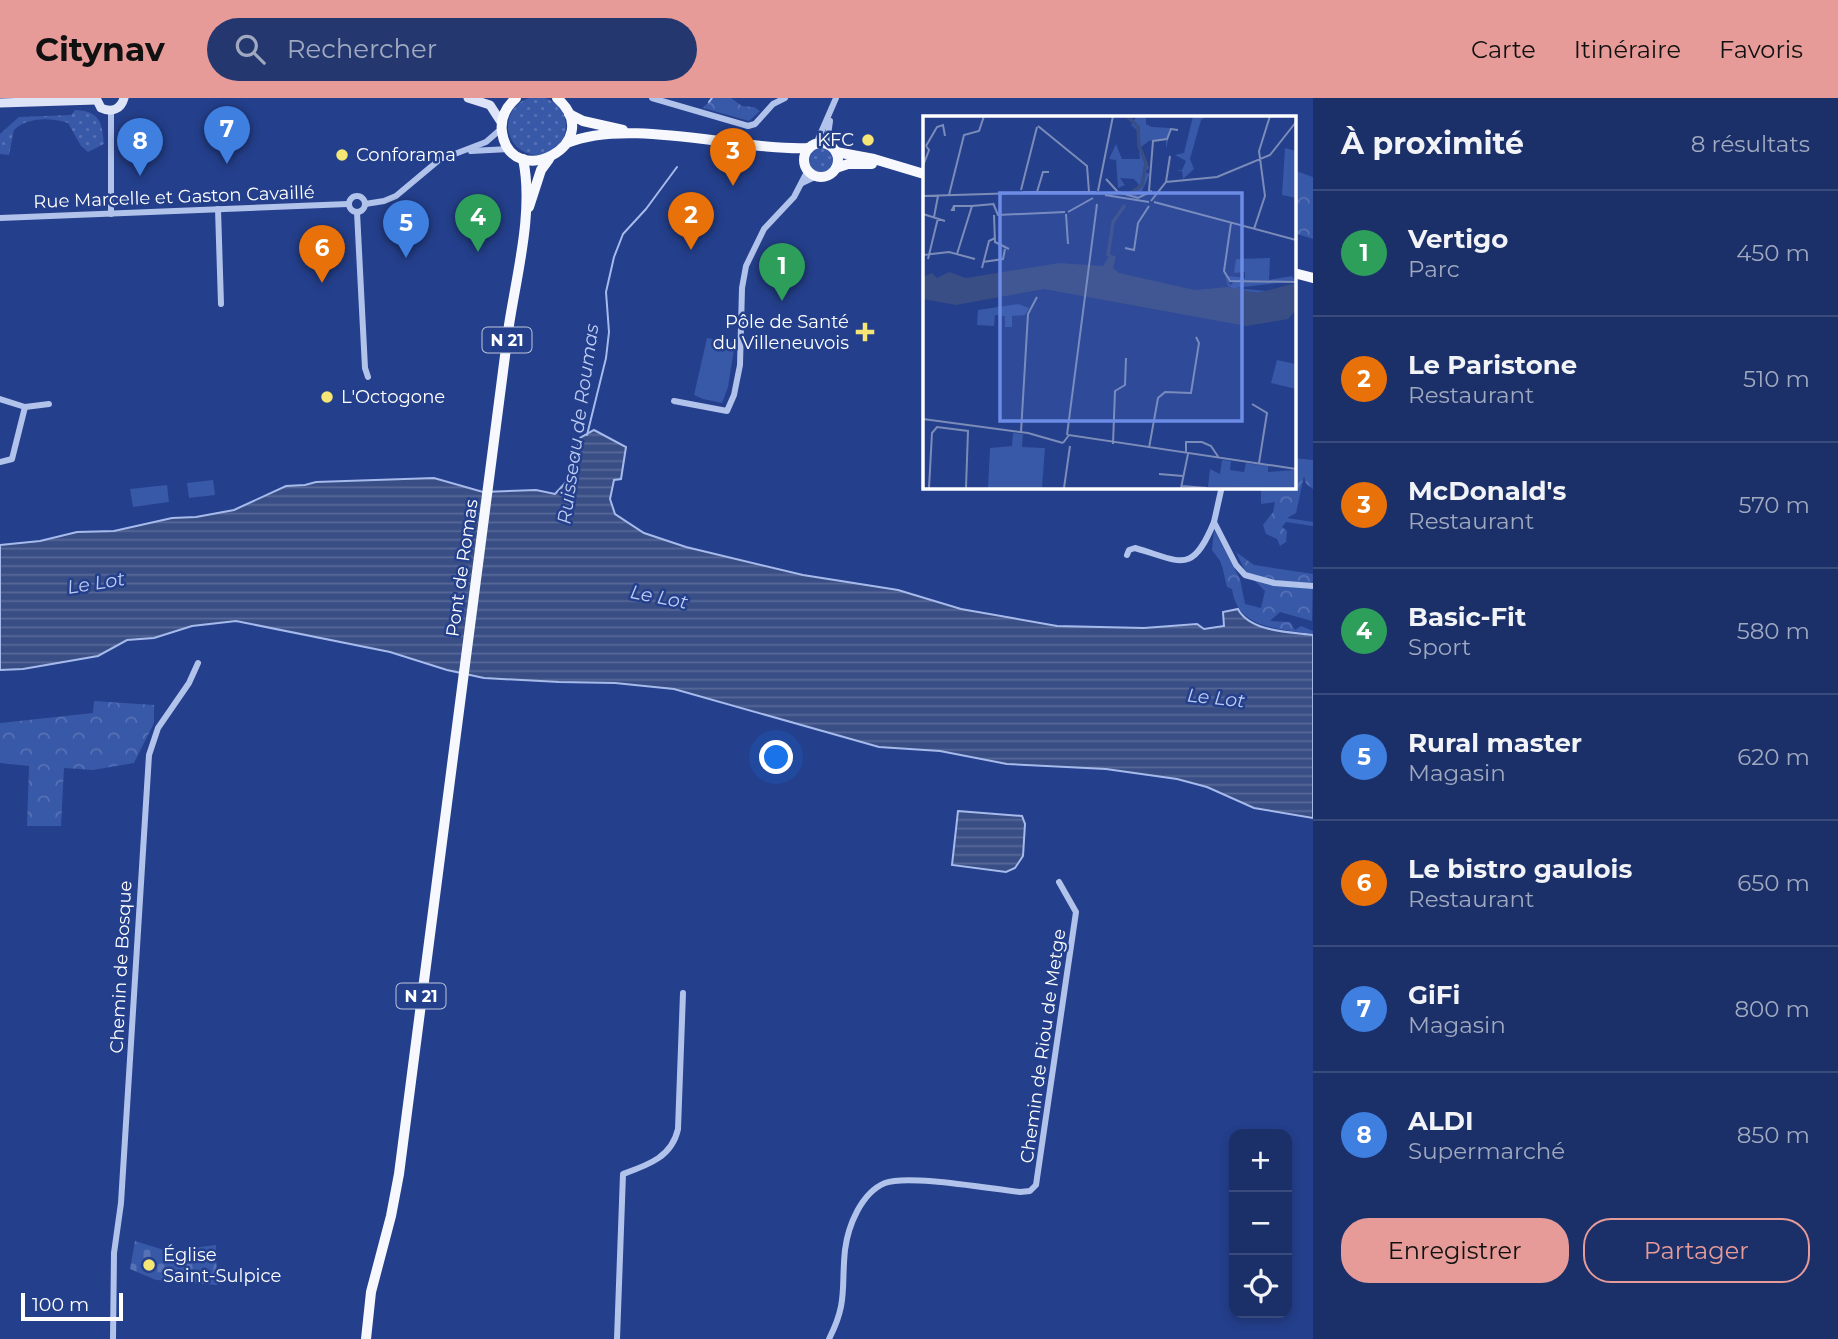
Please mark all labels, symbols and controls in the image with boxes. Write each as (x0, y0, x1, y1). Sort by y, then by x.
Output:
search box (207, 18, 697, 81)
text: Citynav (35, 29, 165, 69)
icon: search (231, 30, 269, 68)
text: Rechercher (287, 33, 437, 65)
text: Carte (1471, 35, 1536, 64)
text: Itinéraire (1574, 35, 1681, 64)
text: Favoris (1719, 35, 1803, 64)
pin: 7 (204, 106, 250, 164)
inset map (923, 116, 1296, 488)
pin: 8 (117, 118, 163, 176)
text: À proximité (1341, 125, 1524, 162)
pin: 3 (710, 128, 756, 186)
place label: KFC (817, 129, 854, 151)
text: 8 résultats (1691, 130, 1810, 158)
marker: KFC (860, 132, 876, 148)
place label: Conforama (356, 144, 456, 166)
marker: Conforama (334, 147, 350, 163)
street label: Rue Marcelle et Gaston Cavaillé (33, 181, 315, 213)
pin: 2 (668, 192, 714, 250)
pin: 4 (455, 194, 501, 252)
pin: 5 (383, 200, 429, 258)
text: Vertigo (1408, 223, 1508, 255)
pin: 6 (299, 225, 345, 283)
text: 1 (1359, 239, 1369, 267)
text: 450 m (1736, 239, 1810, 267)
pin: 1 (759, 243, 805, 301)
text: Parc (1408, 255, 1460, 283)
place label: Pôle de Santé du Villeneuvois (713, 311, 849, 354)
water label: Ruisseau de Roumas (553, 322, 603, 526)
marker: Pôle de Santé du Villeneuvois (855, 322, 875, 342)
road number: N 21 (482, 328, 532, 352)
text: Le Paristone (1408, 349, 1577, 381)
text: 2 (1357, 365, 1371, 393)
text: 510 m (1743, 365, 1810, 393)
text: Restaurant (1408, 381, 1534, 409)
place label: L'Octogone (341, 386, 445, 408)
marker: L'Octogone (319, 389, 335, 405)
text: McDonald's (1408, 475, 1566, 507)
text: 3 (1357, 491, 1371, 519)
text: 570 m (1739, 491, 1810, 519)
street label: Pont de Romas (441, 498, 483, 638)
text: Restaurant (1408, 507, 1534, 535)
water label: Le Lot (65, 567, 127, 599)
water label: Le Lot (628, 580, 690, 614)
text: Basic-Fit (1408, 601, 1526, 633)
text: 4 (1356, 617, 1372, 645)
text: 580 m (1737, 617, 1810, 645)
text: Sport (1408, 633, 1471, 661)
water label: Le Lot (1186, 684, 1246, 713)
text: Rural master (1408, 727, 1582, 759)
your location (759, 740, 793, 774)
text: 5 (1357, 743, 1371, 771)
text: 620 m (1737, 743, 1810, 771)
text: Magasin (1408, 759, 1506, 787)
text: Le bistro gaulois (1408, 853, 1632, 885)
text: 6 (1357, 869, 1371, 897)
text: 650 m (1737, 869, 1810, 897)
street label: Chemin de Bosque (105, 880, 137, 1054)
text: Restaurant (1408, 885, 1534, 913)
street label: Chemin de Riou de Metge (1016, 927, 1070, 1165)
text: GiFi (1408, 979, 1460, 1011)
road number: N 21 (396, 983, 446, 1008)
text: 7 (1357, 995, 1371, 1023)
text: 800 m (1734, 995, 1810, 1023)
text: Magasin (1408, 1011, 1506, 1039)
text: ALDI (1408, 1105, 1474, 1137)
text: 8 (1356, 1121, 1372, 1149)
text: 850 m (1737, 1121, 1810, 1149)
map controls (1229, 1129, 1292, 1318)
button: + (1229, 1129, 1292, 1192)
text: Supermarché (1408, 1137, 1565, 1165)
button: − (1229, 1192, 1292, 1255)
button: Enregistrer (1341, 1218, 1569, 1283)
button: Partager (1583, 1218, 1810, 1283)
place label: Église Saint-Sulpice (163, 1244, 281, 1287)
button: locate (1229, 1255, 1292, 1318)
marker: Église Saint-Sulpice (141, 1257, 157, 1273)
scale bar (21, 1290, 122, 1322)
text: 100 m (32, 1293, 89, 1316)

